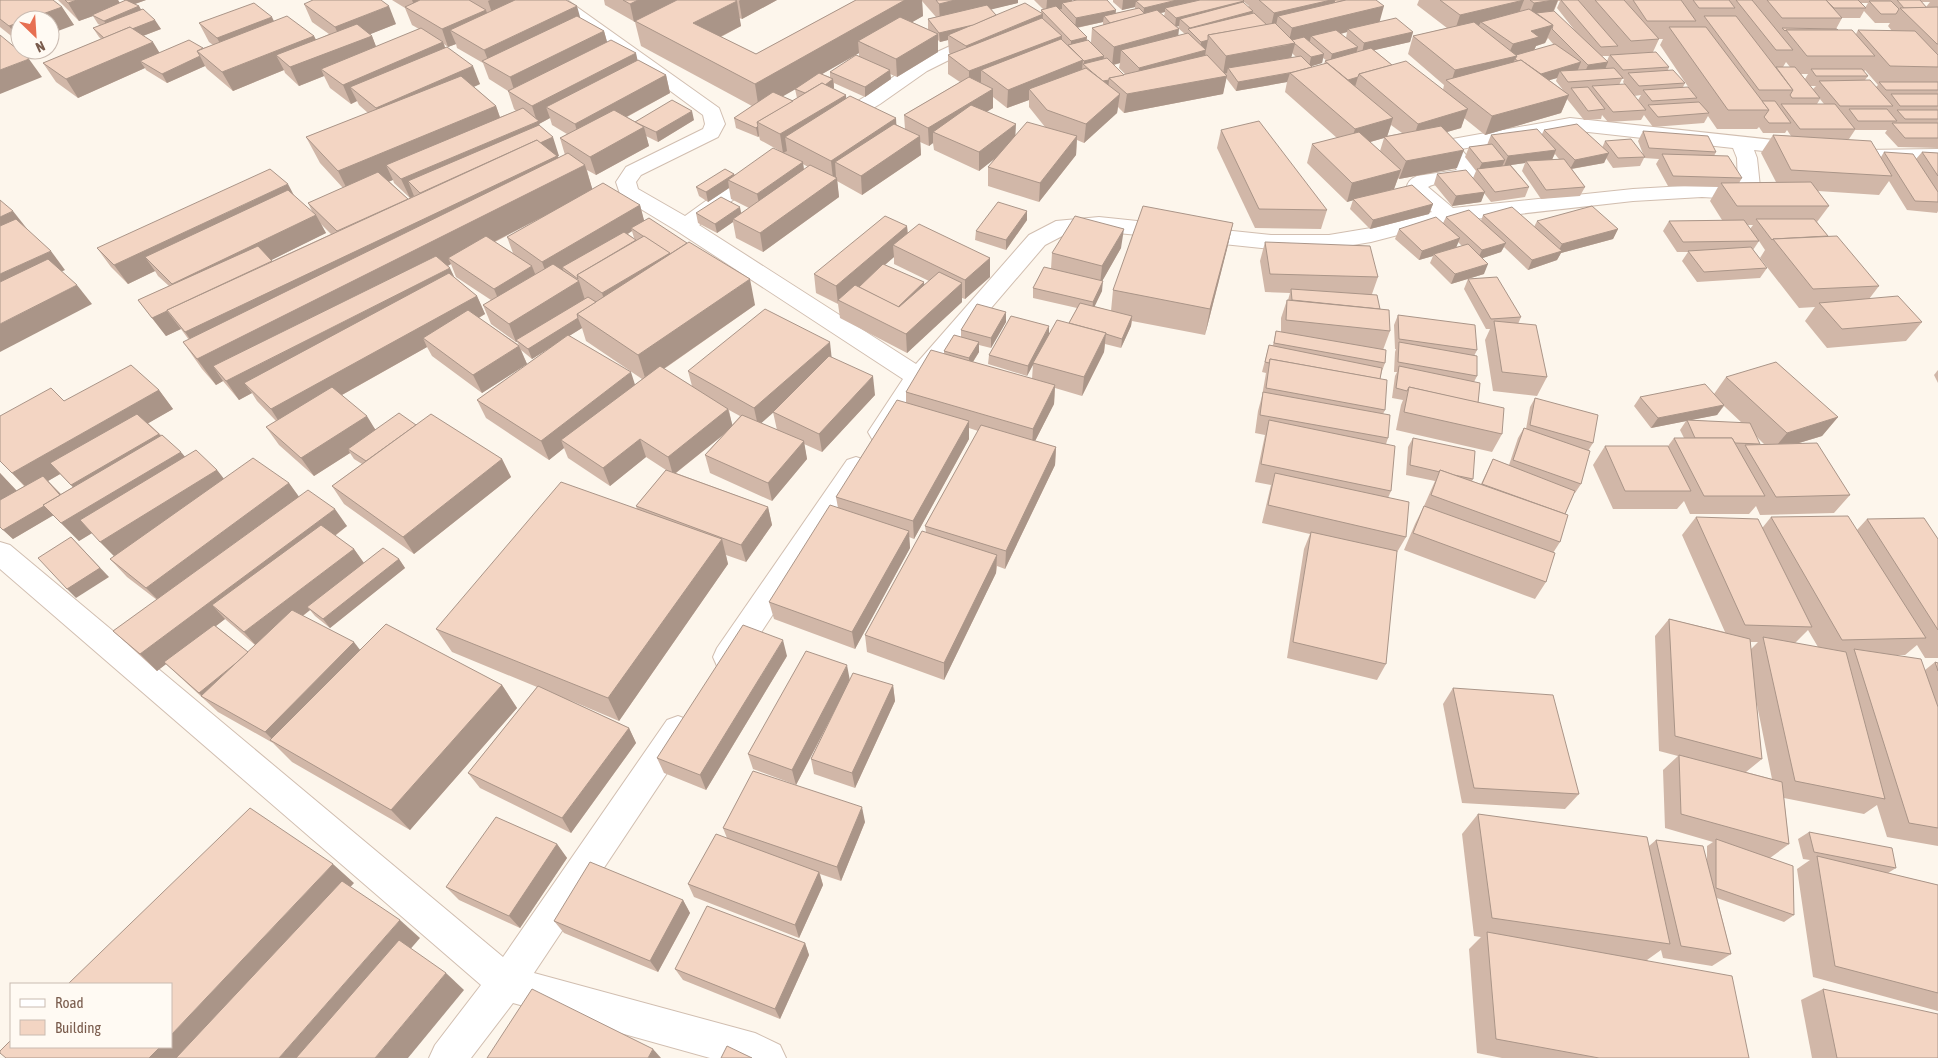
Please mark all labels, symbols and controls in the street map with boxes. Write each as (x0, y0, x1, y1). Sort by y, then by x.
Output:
north arrow (10, 10, 60, 60)
text: N (33, 38, 48, 56)
legend (10, 983, 172, 1048)
text: Road (55, 994, 84, 1011)
text: Building (55, 1019, 101, 1036)

